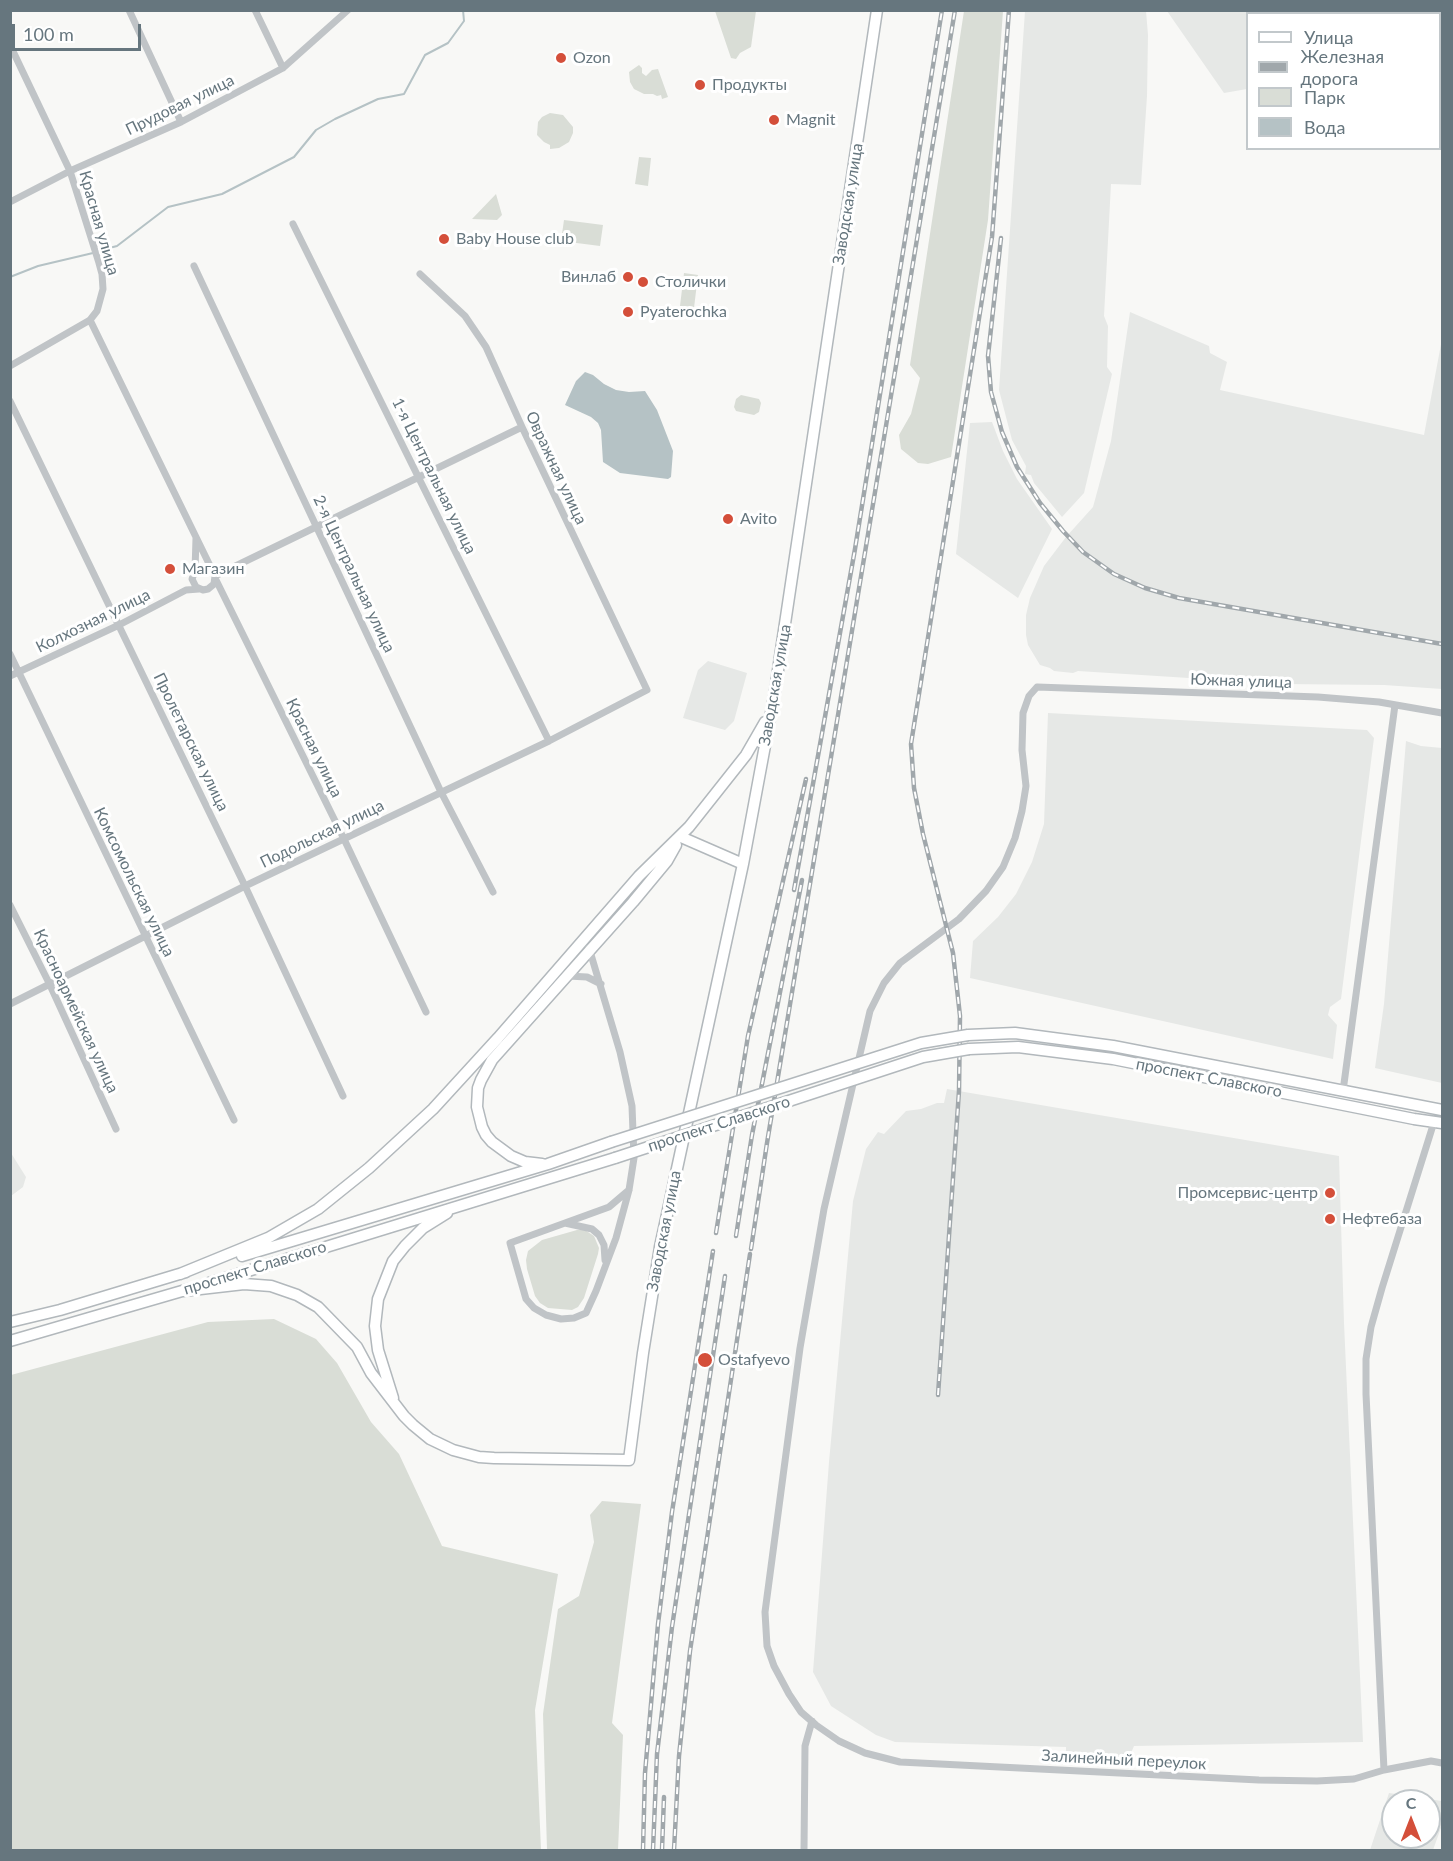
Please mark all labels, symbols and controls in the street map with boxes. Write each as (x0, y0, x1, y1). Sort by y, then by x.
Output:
scale bar (15, 12, 144, 50)
legend (1246, 12, 1441, 150)
text: 100 m (23, 23, 74, 45)
text: Улица (1304, 26, 1354, 48)
text: Железная дорога (1300, 45, 1384, 89)
place label: Ozon (573, 48, 611, 68)
marker: Ozon (554, 51, 568, 65)
street label: Прудовая улица (123, 70, 237, 140)
place label: Продукты (712, 75, 787, 95)
marker: Продукты (693, 78, 707, 92)
text: Парк (1304, 86, 1345, 108)
place label: Magnit (786, 110, 835, 130)
marker: Magnit (767, 113, 781, 127)
text: Вода (1304, 116, 1345, 138)
street label: Заводская улица (829, 142, 867, 266)
street label: Красная улица (75, 169, 123, 277)
place label: Baby House club (456, 229, 574, 249)
marker: Baby House club (437, 232, 451, 246)
place label: Винлаб (561, 267, 616, 287)
marker: Винлаб (621, 270, 635, 284)
place label: Столички (655, 272, 726, 292)
marker: Столички (636, 275, 650, 289)
place label: Pyaterochka (640, 302, 727, 322)
marker: Pyaterochka (621, 305, 635, 319)
street label: 1-я Центральная улица (388, 395, 480, 557)
street label: Овражная улица (521, 408, 591, 528)
street label: 2-я Центральная улица (309, 492, 399, 656)
place label: Avito (740, 509, 777, 529)
marker: Avito (721, 512, 735, 526)
place label: Магазин (182, 559, 244, 579)
marker: Магазин (163, 562, 177, 576)
street label: Колхозная улица (33, 585, 153, 657)
street label: Заводская улица (755, 623, 795, 747)
street label: Пролетарская улица (149, 670, 233, 814)
street label: Южная улица (1190, 670, 1292, 692)
street label: Красная улица (282, 695, 346, 801)
street label: Подольская улица (257, 796, 387, 872)
street label: Комсомольская улица (89, 804, 179, 960)
street label: Красноармейская улица (30, 926, 122, 1096)
street label: проспект Славского (1134, 1054, 1284, 1102)
street label: проспект Славского (645, 1092, 793, 1156)
street label: Заводская улица (643, 1169, 685, 1293)
place label: Промсервис-центр (1177, 1183, 1318, 1203)
marker: Промсервис-центр (1323, 1186, 1337, 1200)
place label: Нефтебаза (1342, 1209, 1422, 1229)
marker: Нефтебаза (1323, 1212, 1337, 1226)
street label: проспект Славского (181, 1237, 329, 1299)
place label: Ostafyevo (718, 1350, 790, 1370)
marker: Ostafyevo (696, 1351, 714, 1369)
street label: Залинейный переулок (1041, 1746, 1207, 1774)
north arrow (1381, 1789, 1441, 1849)
text: С (1406, 1793, 1416, 1812)

